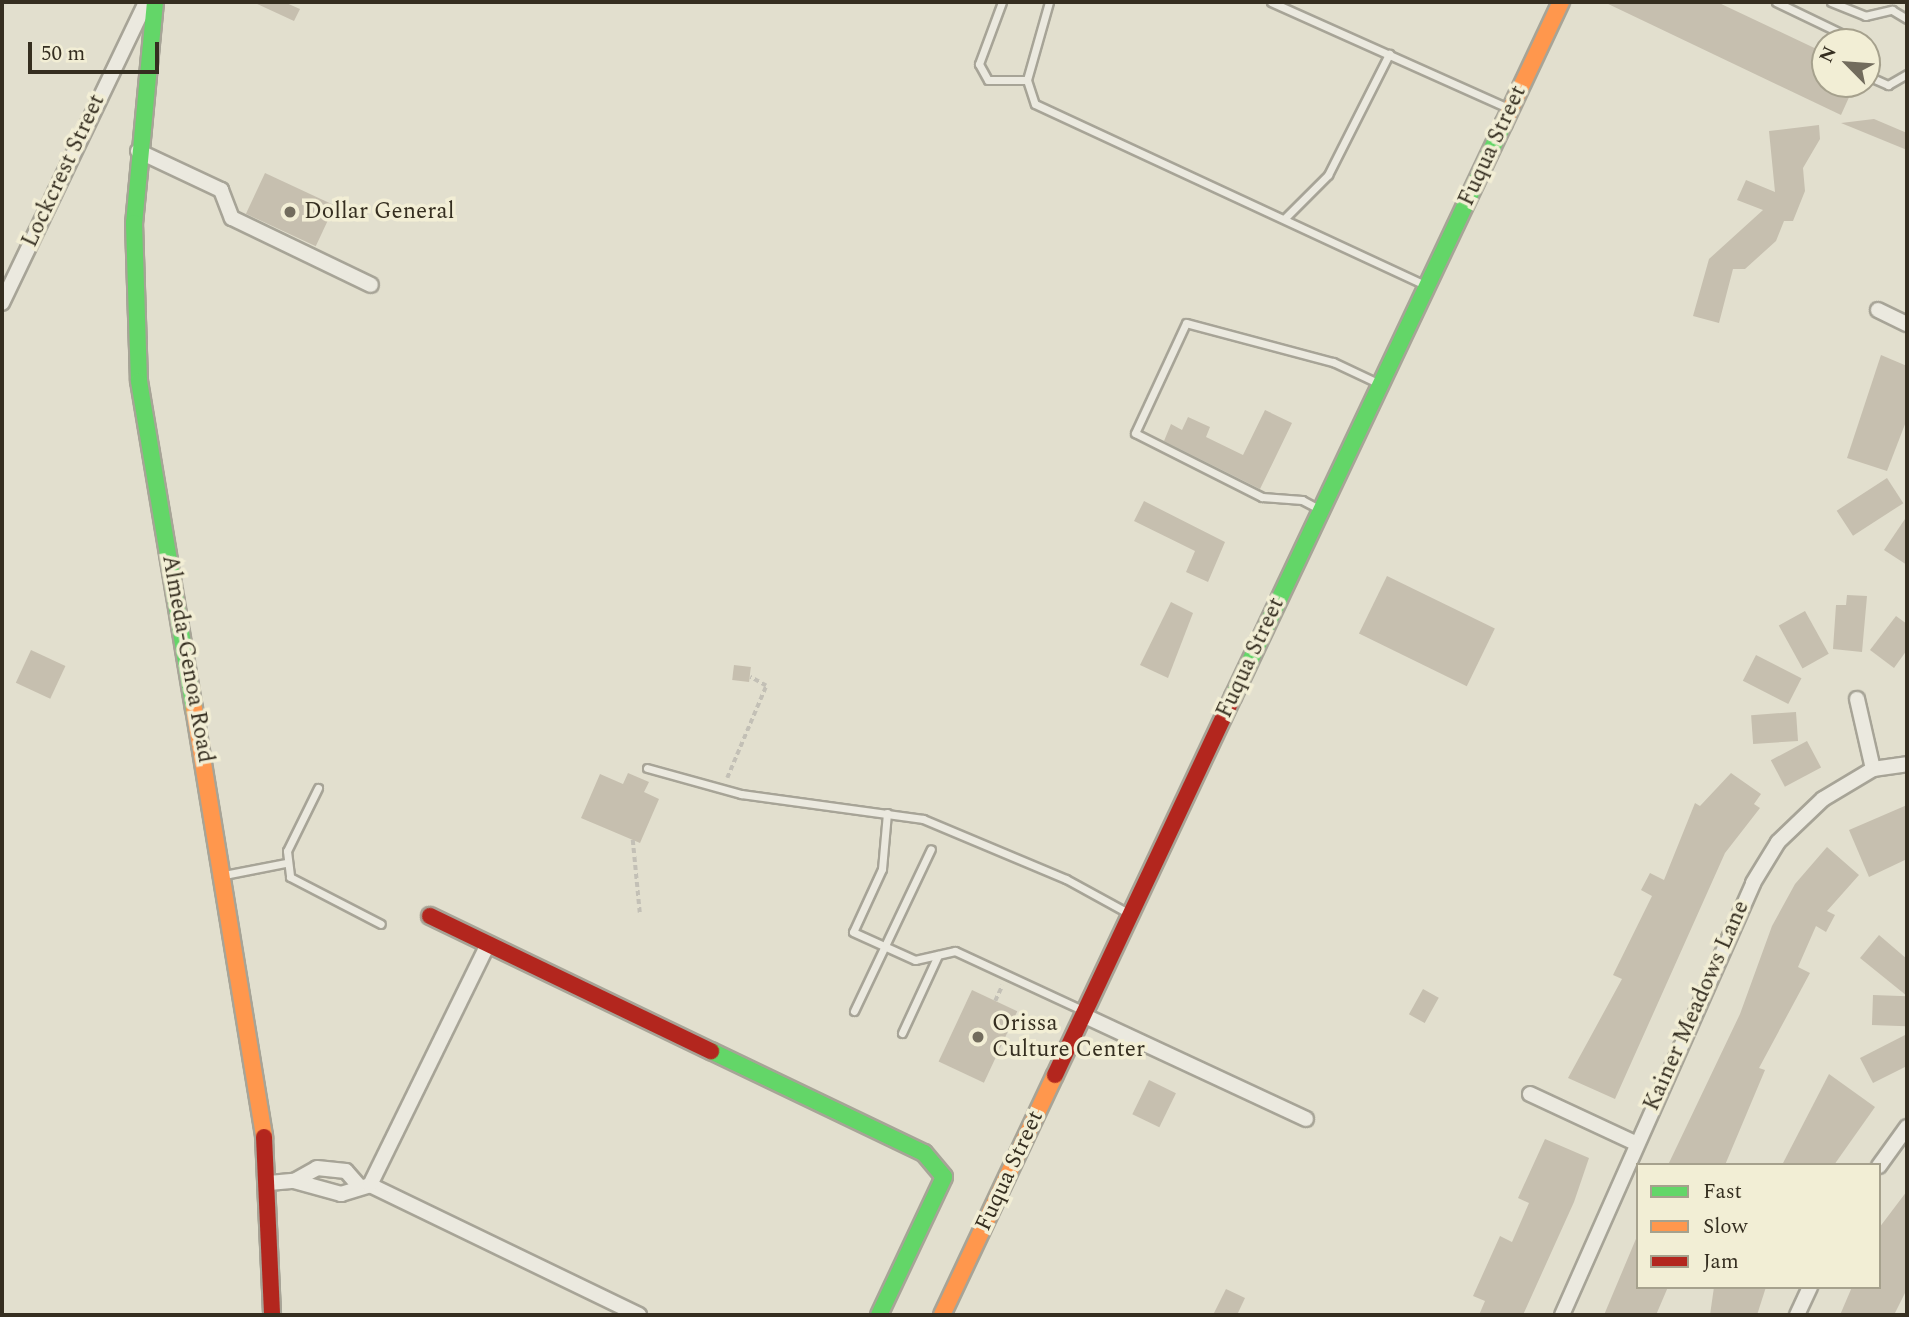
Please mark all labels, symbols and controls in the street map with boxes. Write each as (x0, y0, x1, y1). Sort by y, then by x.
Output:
scale bar (32, 28, 163, 72)
north arrow (1811, 28, 1881, 98)
text: 50 m (41, 38, 85, 70)
text: N (1812, 42, 1845, 68)
street label: Fuqua Street (1453, 81, 1533, 211)
street label: Lockcrest Street (16, 90, 112, 252)
place label: Dollar General (304, 198, 454, 226)
marker: Dollar General (282, 204, 298, 220)
street label: Almeda-Genoa Road (155, 553, 219, 765)
street label: Fuqua Street (1211, 593, 1291, 723)
street label: Kainer Meadows Lane (1638, 897, 1756, 1115)
place label: Orissa Culture Center (992, 1010, 1145, 1064)
marker: Orissa Culture Center (970, 1029, 986, 1045)
street label: Fuqua Street (970, 1106, 1050, 1236)
legend (1636, 1163, 1881, 1289)
text: Fast (1703, 1176, 1742, 1208)
text: Slow (1703, 1211, 1747, 1243)
text: Jam (1703, 1246, 1739, 1278)

